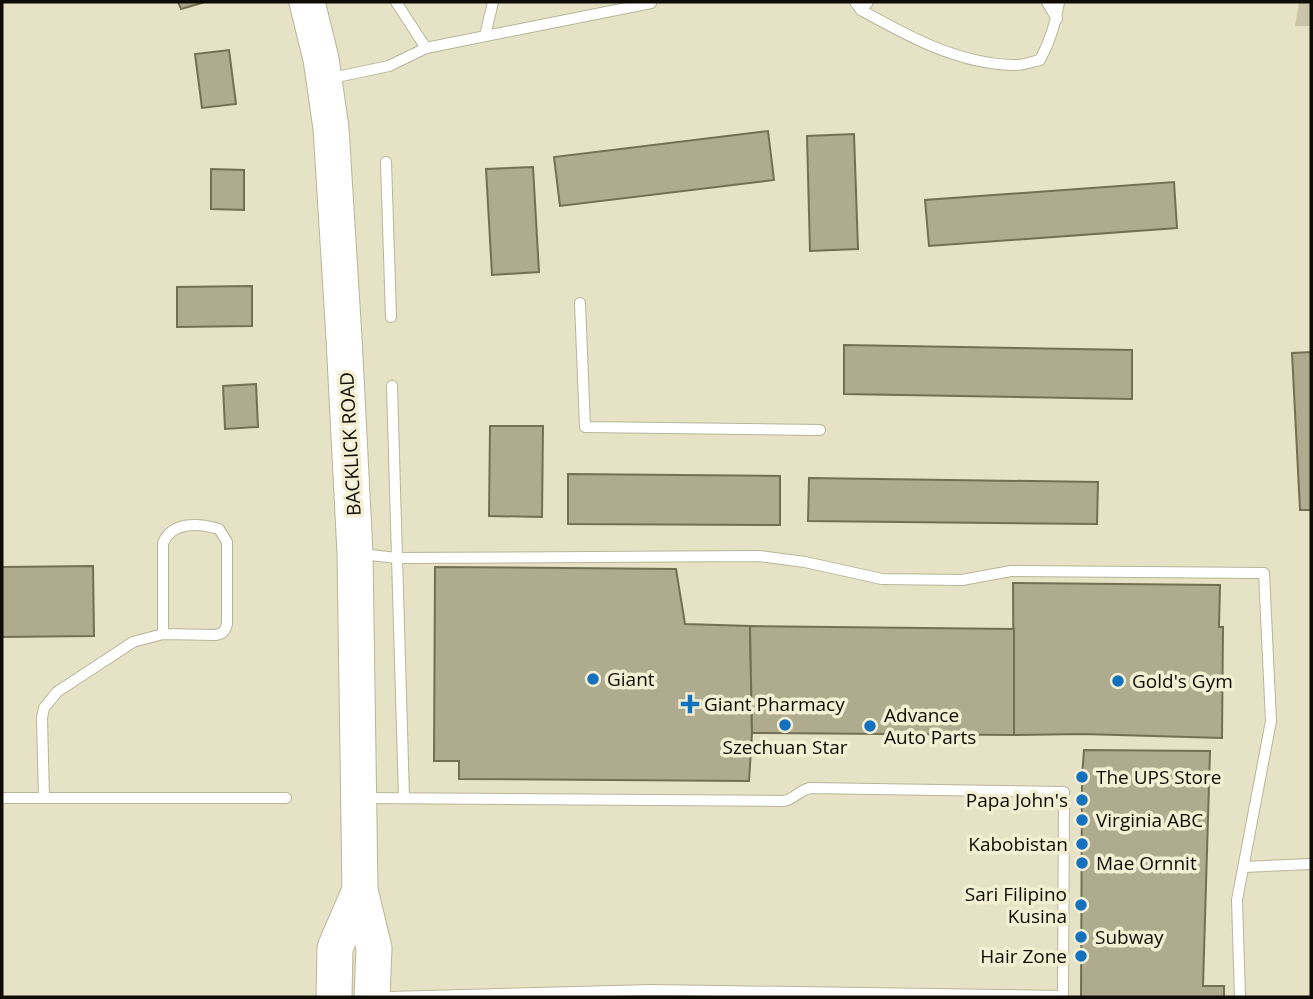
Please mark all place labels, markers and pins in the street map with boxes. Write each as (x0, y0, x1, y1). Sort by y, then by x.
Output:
place label: Giant (607, 666, 655, 692)
place label: Gold's Gym (1132, 668, 1233, 694)
marker: Giant (585, 671, 601, 687)
marker: Gold's Gym (1110, 673, 1126, 689)
place label: Giant Pharmacy (704, 691, 845, 717)
marker: Giant Pharmacy (682, 696, 698, 712)
place label: Advance Auto Parts (884, 702, 976, 750)
marker: Szechuan Star (777, 717, 793, 733)
marker: Advance Auto Parts (862, 718, 878, 734)
place label: Szechuan Star (722, 734, 848, 760)
place label: The UPS Store (1096, 764, 1221, 790)
marker: The UPS Store (1074, 769, 1090, 785)
place label: Papa John's (966, 787, 1068, 813)
marker: Papa John's (1074, 792, 1090, 808)
place label: Virginia ABC (1096, 807, 1203, 833)
marker: Virginia ABC (1074, 812, 1090, 828)
place label: Kabobistan (968, 831, 1068, 857)
marker: Kabobistan (1074, 836, 1090, 852)
place label: Mae Ornnit (1096, 850, 1197, 876)
marker: Mae Ornnit (1074, 855, 1090, 871)
place label: Sari Filipino Kusina (965, 881, 1067, 929)
marker: Sari Filipino Kusina (1073, 897, 1089, 913)
place label: Subway (1095, 924, 1164, 950)
marker: Subway (1073, 929, 1089, 945)
place label: Hair Zone (980, 943, 1067, 969)
marker: Hair Zone (1073, 948, 1089, 964)

